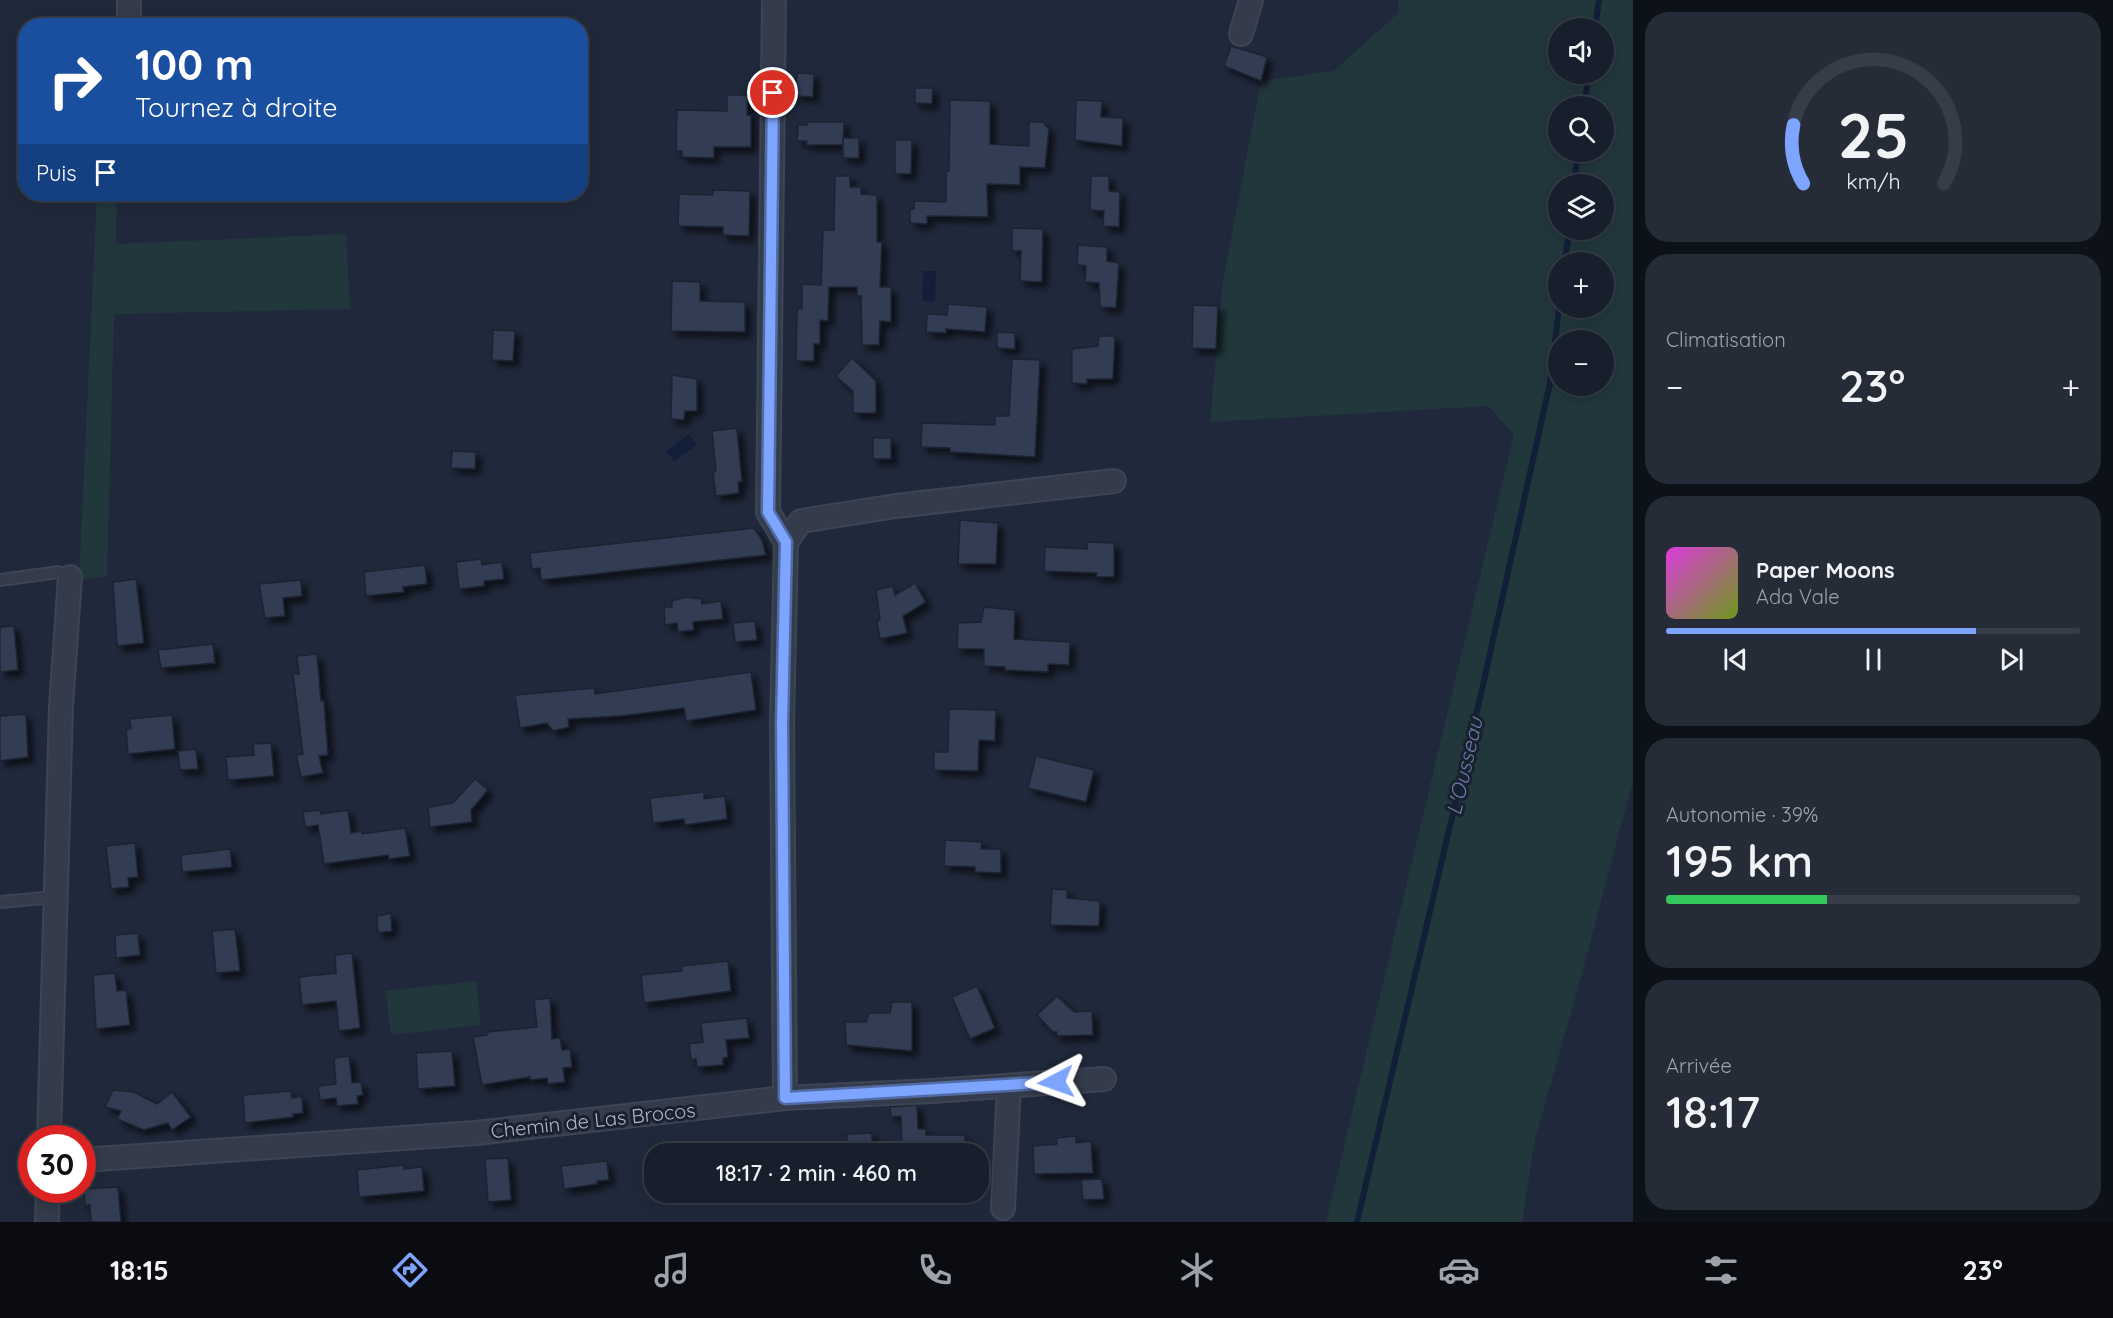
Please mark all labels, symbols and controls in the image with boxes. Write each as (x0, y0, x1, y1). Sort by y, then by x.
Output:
map controls (1548, 18, 1614, 396)
button: sound (1548, 18, 1614, 84)
text: 100 m (135, 38, 253, 91)
icon: right (36, 42, 114, 120)
pin (747, 67, 798, 118)
icon: arrive (756, 76, 789, 109)
text: Tournez à droite (135, 90, 338, 124)
button: search (1548, 96, 1614, 162)
text: 25 (1837, 96, 1909, 174)
icon: arrive (89, 156, 122, 189)
text: Puis (36, 159, 77, 187)
text: km/h (1846, 168, 1900, 194)
button: layers (1548, 174, 1614, 240)
button: + (1548, 252, 1614, 318)
text: Climatisation (1666, 327, 1786, 352)
button: − (1548, 330, 1614, 396)
text: 23° (1839, 357, 1905, 413)
text: − (1666, 366, 1683, 407)
text: + (2061, 366, 2080, 407)
text: Paper Moons (1756, 556, 1895, 584)
text: Ada Vale (1756, 584, 1840, 609)
icon: previous (1719, 643, 1752, 676)
icon: pause (1857, 643, 1890, 676)
icon: next (1995, 643, 2028, 676)
water label: L'Ousseau (1440, 714, 1488, 817)
text: Autonomie · 39% (1666, 802, 1818, 827)
text: 195 km (1666, 832, 1813, 888)
position arrow (1024, 1050, 1088, 1114)
text: Arrivée (1666, 1053, 1732, 1078)
text: 18:17 (1666, 1083, 1760, 1139)
street label: Chemin de Las Brocos (489, 1097, 697, 1143)
speed limit sign: 30 (18, 1125, 96, 1203)
text: 18:17 · 2 min · 460 m (716, 1159, 917, 1187)
icon: directions (389, 1249, 431, 1291)
icon: music (651, 1249, 693, 1291)
icon: phone (914, 1249, 956, 1291)
icon: climate (1176, 1249, 1218, 1291)
icon: car (1438, 1249, 1480, 1291)
icon: filters (1700, 1249, 1742, 1291)
text: 18:15 (110, 1253, 169, 1287)
text: 23° (1962, 1253, 2003, 1287)

